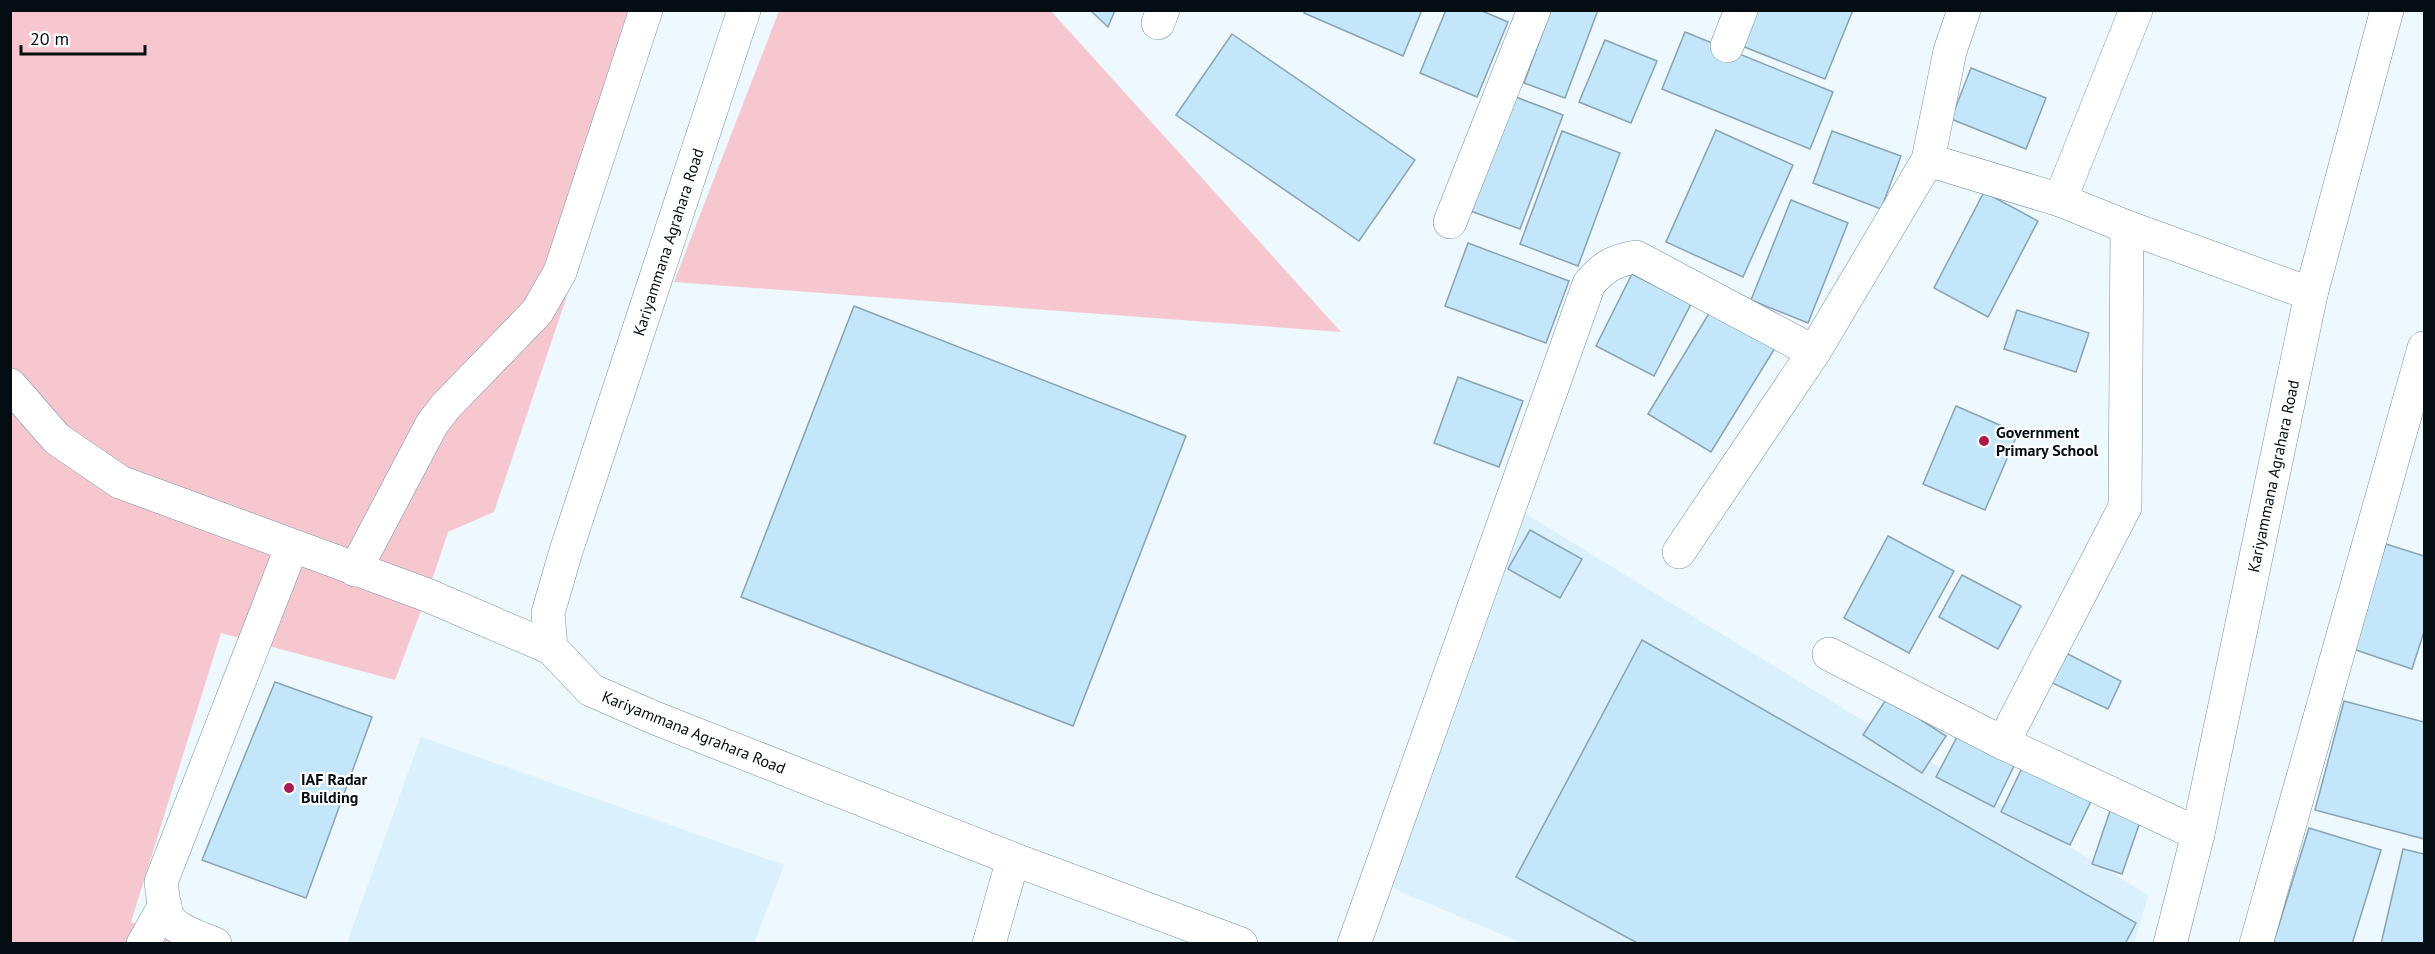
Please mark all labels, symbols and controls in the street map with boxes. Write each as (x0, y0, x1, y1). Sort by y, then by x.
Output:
scale bar (21, 18, 146, 56)
text: 20 m (30, 27, 69, 50)
street label: Kariyammana Agrahara Road (628, 146, 708, 338)
street label: Kariyammana Agrahara Road (2243, 378, 2303, 574)
place label: Government Primary School (1996, 422, 2098, 460)
marker: Government Primary School (1977, 434, 1991, 448)
street label: Kariyammana Agrahara Road (599, 686, 789, 778)
place label: IAF Radar Building (301, 769, 368, 807)
marker: IAF Radar Building (282, 781, 296, 795)

